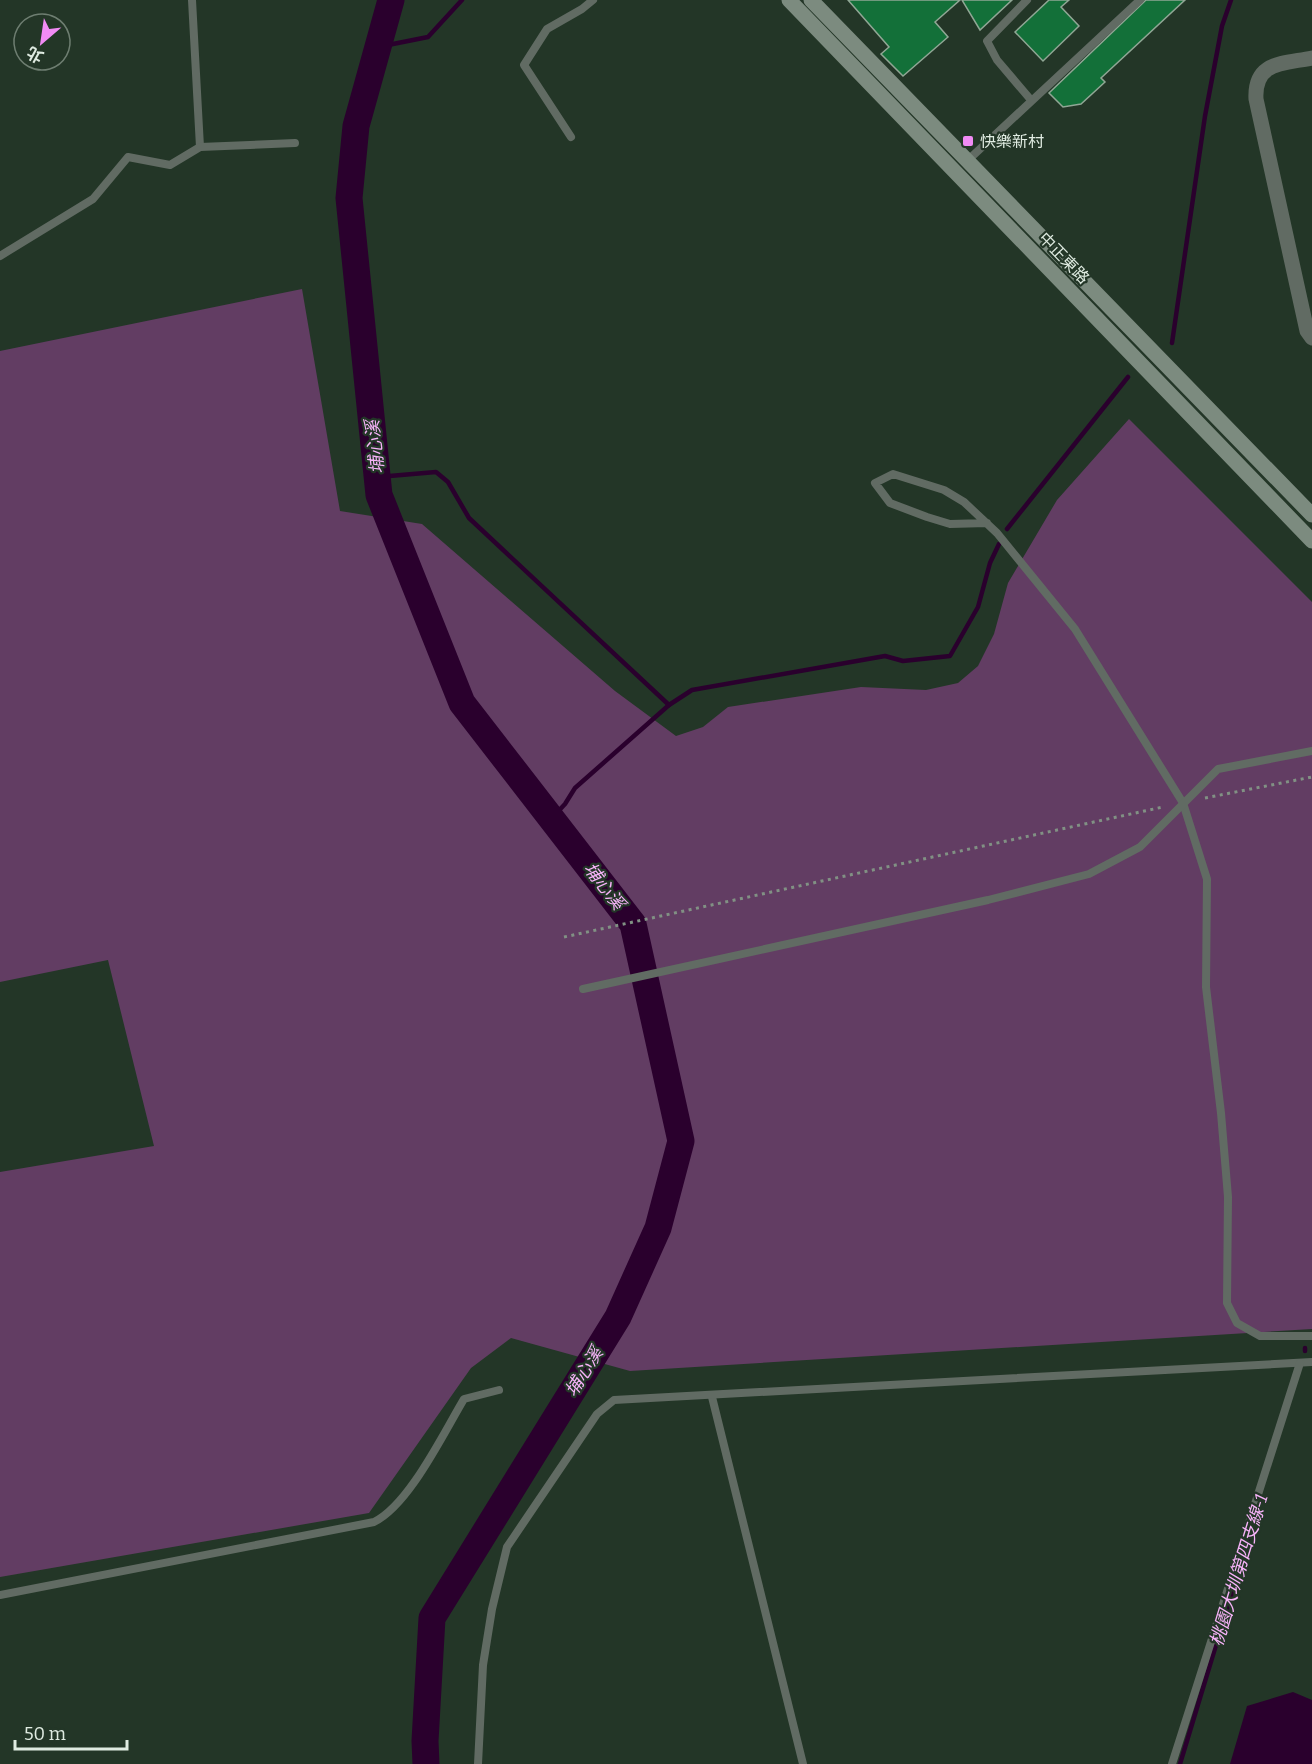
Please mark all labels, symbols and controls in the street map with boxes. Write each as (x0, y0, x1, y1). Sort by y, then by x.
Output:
north arrow (12, 12, 72, 72)
text: 北 (23, 42, 47, 67)
place label: 快樂新村 (980, 132, 1044, 151)
marker: 快樂新村 (961, 134, 975, 148)
street label: 中正東路 (1035, 228, 1093, 288)
water label: 埔心溪 (361, 416, 389, 475)
water label: 埔心溪 (579, 858, 631, 916)
water label: 埔心溪 (560, 1341, 609, 1401)
water label: 桃園大圳第四支線-1 (1205, 1491, 1273, 1649)
scale bar (15, 1713, 128, 1751)
text: 50 m (24, 1723, 66, 1745)

